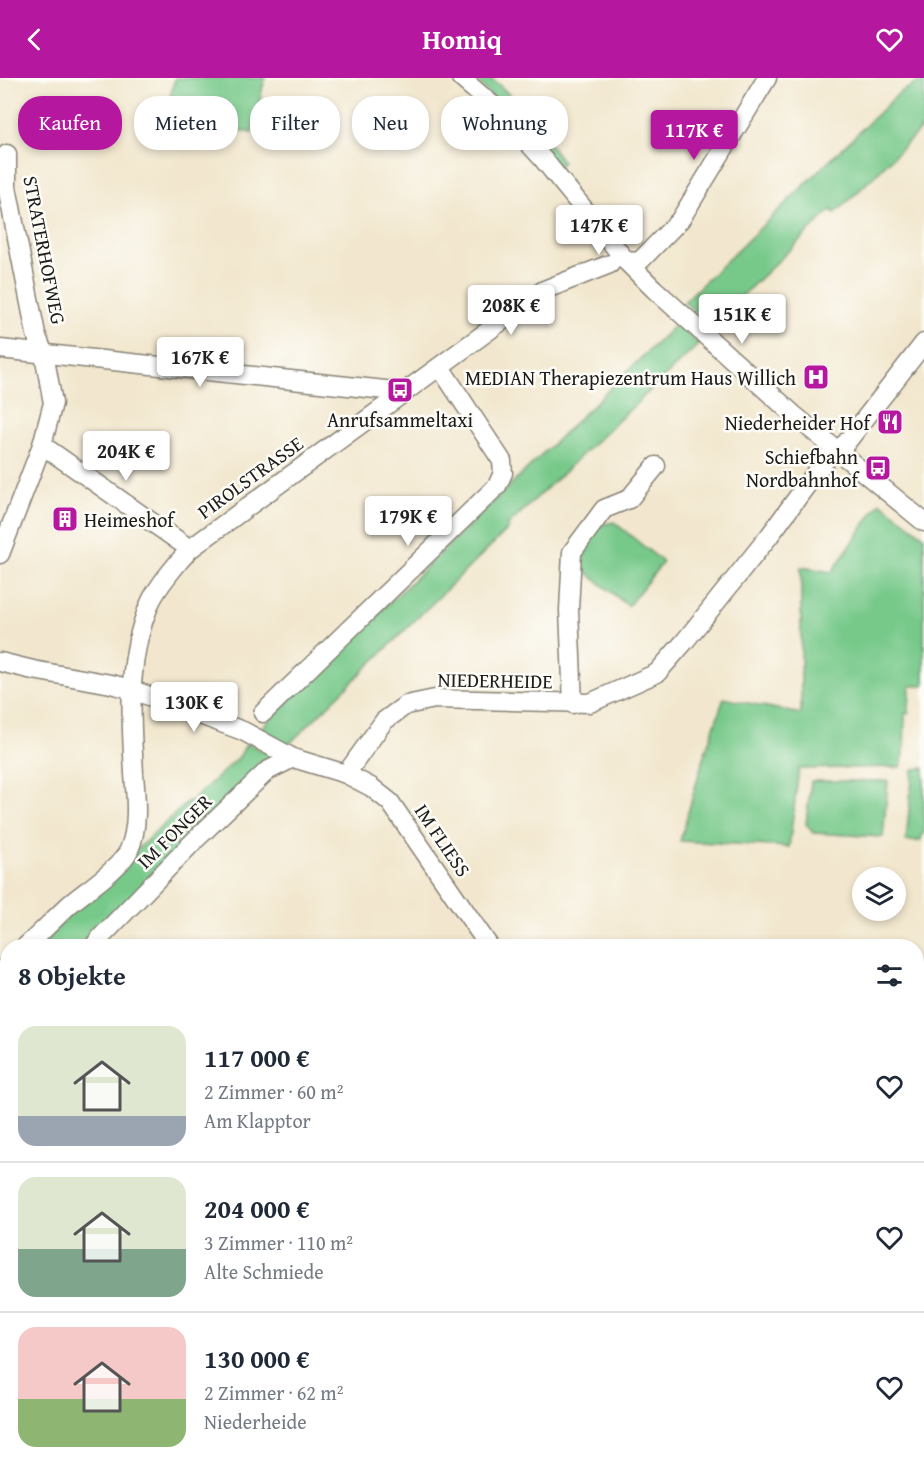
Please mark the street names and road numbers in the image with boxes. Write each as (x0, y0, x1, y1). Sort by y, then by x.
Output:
street label: STRATERHOFWEG (16, 173, 74, 327)
street label: PIROLSTRASSE (191, 429, 309, 525)
street label: NIEDERHEIDE (437, 664, 553, 696)
street label: IM FONGER (130, 787, 218, 875)
street label: IM FLIESS (408, 798, 478, 882)

